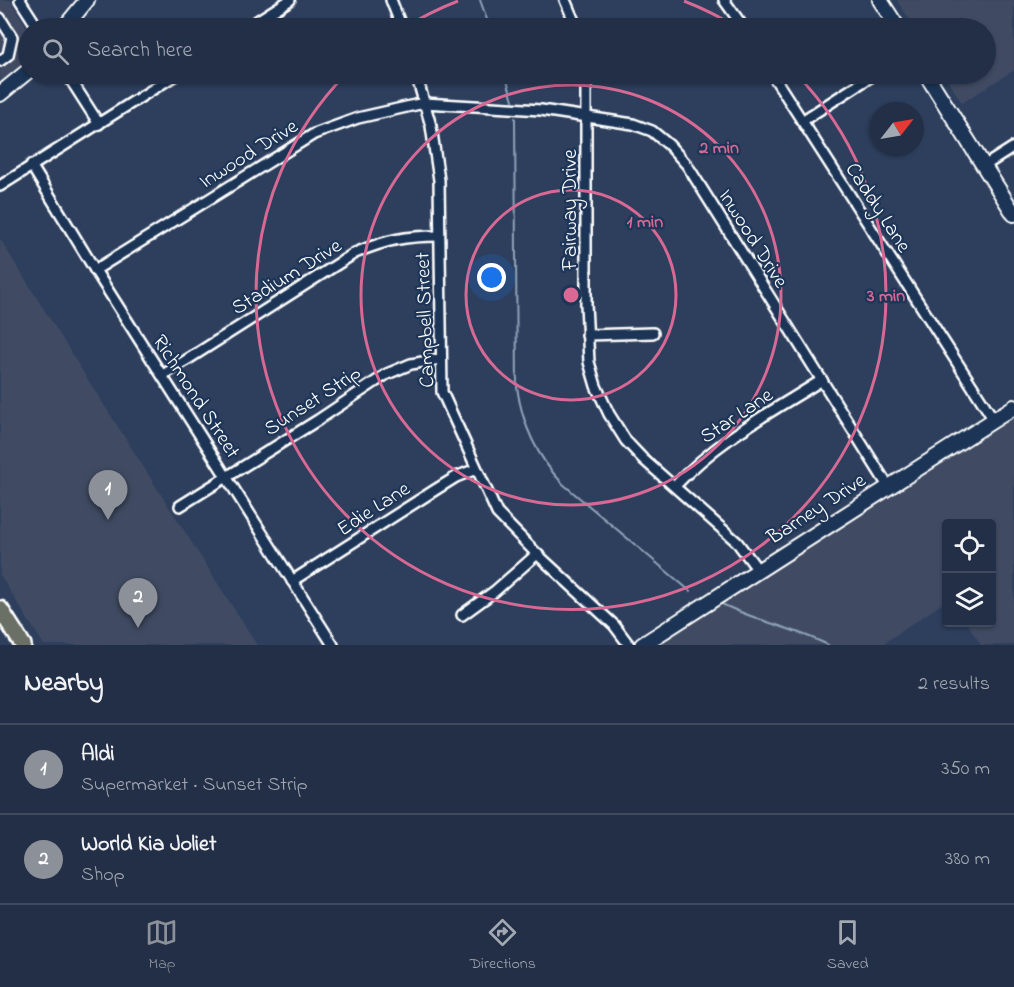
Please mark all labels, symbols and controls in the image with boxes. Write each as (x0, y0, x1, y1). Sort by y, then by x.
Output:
search box (18, 18, 996, 84)
icon: search (39, 35, 72, 68)
text: Search here (87, 35, 192, 67)
north arrow (870, 102, 924, 156)
street label: Inwood Drive (194, 112, 305, 197)
text: 2 min (698, 136, 739, 162)
street label: Fairway Drive (556, 149, 588, 272)
street label: Caddy Lane (835, 157, 918, 261)
street label: Inwood Drive (710, 184, 795, 295)
text: 1 min (627, 210, 663, 236)
street label: Stadium Drive (226, 232, 348, 323)
street label: Campbell Street (409, 252, 443, 388)
your location (477, 263, 506, 292)
text: 3 min (866, 284, 905, 310)
centre of rings (561, 285, 581, 305)
street label: Richmond Street (144, 329, 247, 465)
street label: Sunset Strip (259, 359, 368, 444)
street label: Star Lane (695, 381, 780, 452)
street label: Barney Drive (761, 466, 874, 555)
pin: 1 (88, 470, 128, 520)
street label: Edie Lane (332, 474, 417, 545)
map controls (942, 519, 996, 627)
button: locate (942, 519, 996, 573)
button: layers (942, 573, 996, 627)
pin: 2 (118, 578, 158, 628)
text: Nearby (24, 665, 103, 703)
text: 2 results (918, 670, 990, 699)
text: Aldi (81, 739, 115, 771)
text: 1 (40, 755, 47, 784)
text: 350 m (941, 755, 990, 784)
text: Supermarket · Sunset Strip (81, 771, 308, 800)
text: World Kia Joliet (81, 829, 216, 861)
text: 2 (39, 845, 48, 874)
text: 380 m (945, 845, 990, 874)
text: Shop (81, 861, 125, 890)
tab: Map (145, 916, 178, 976)
tab: Directions (469, 916, 536, 976)
tab: Saved (827, 916, 869, 976)

